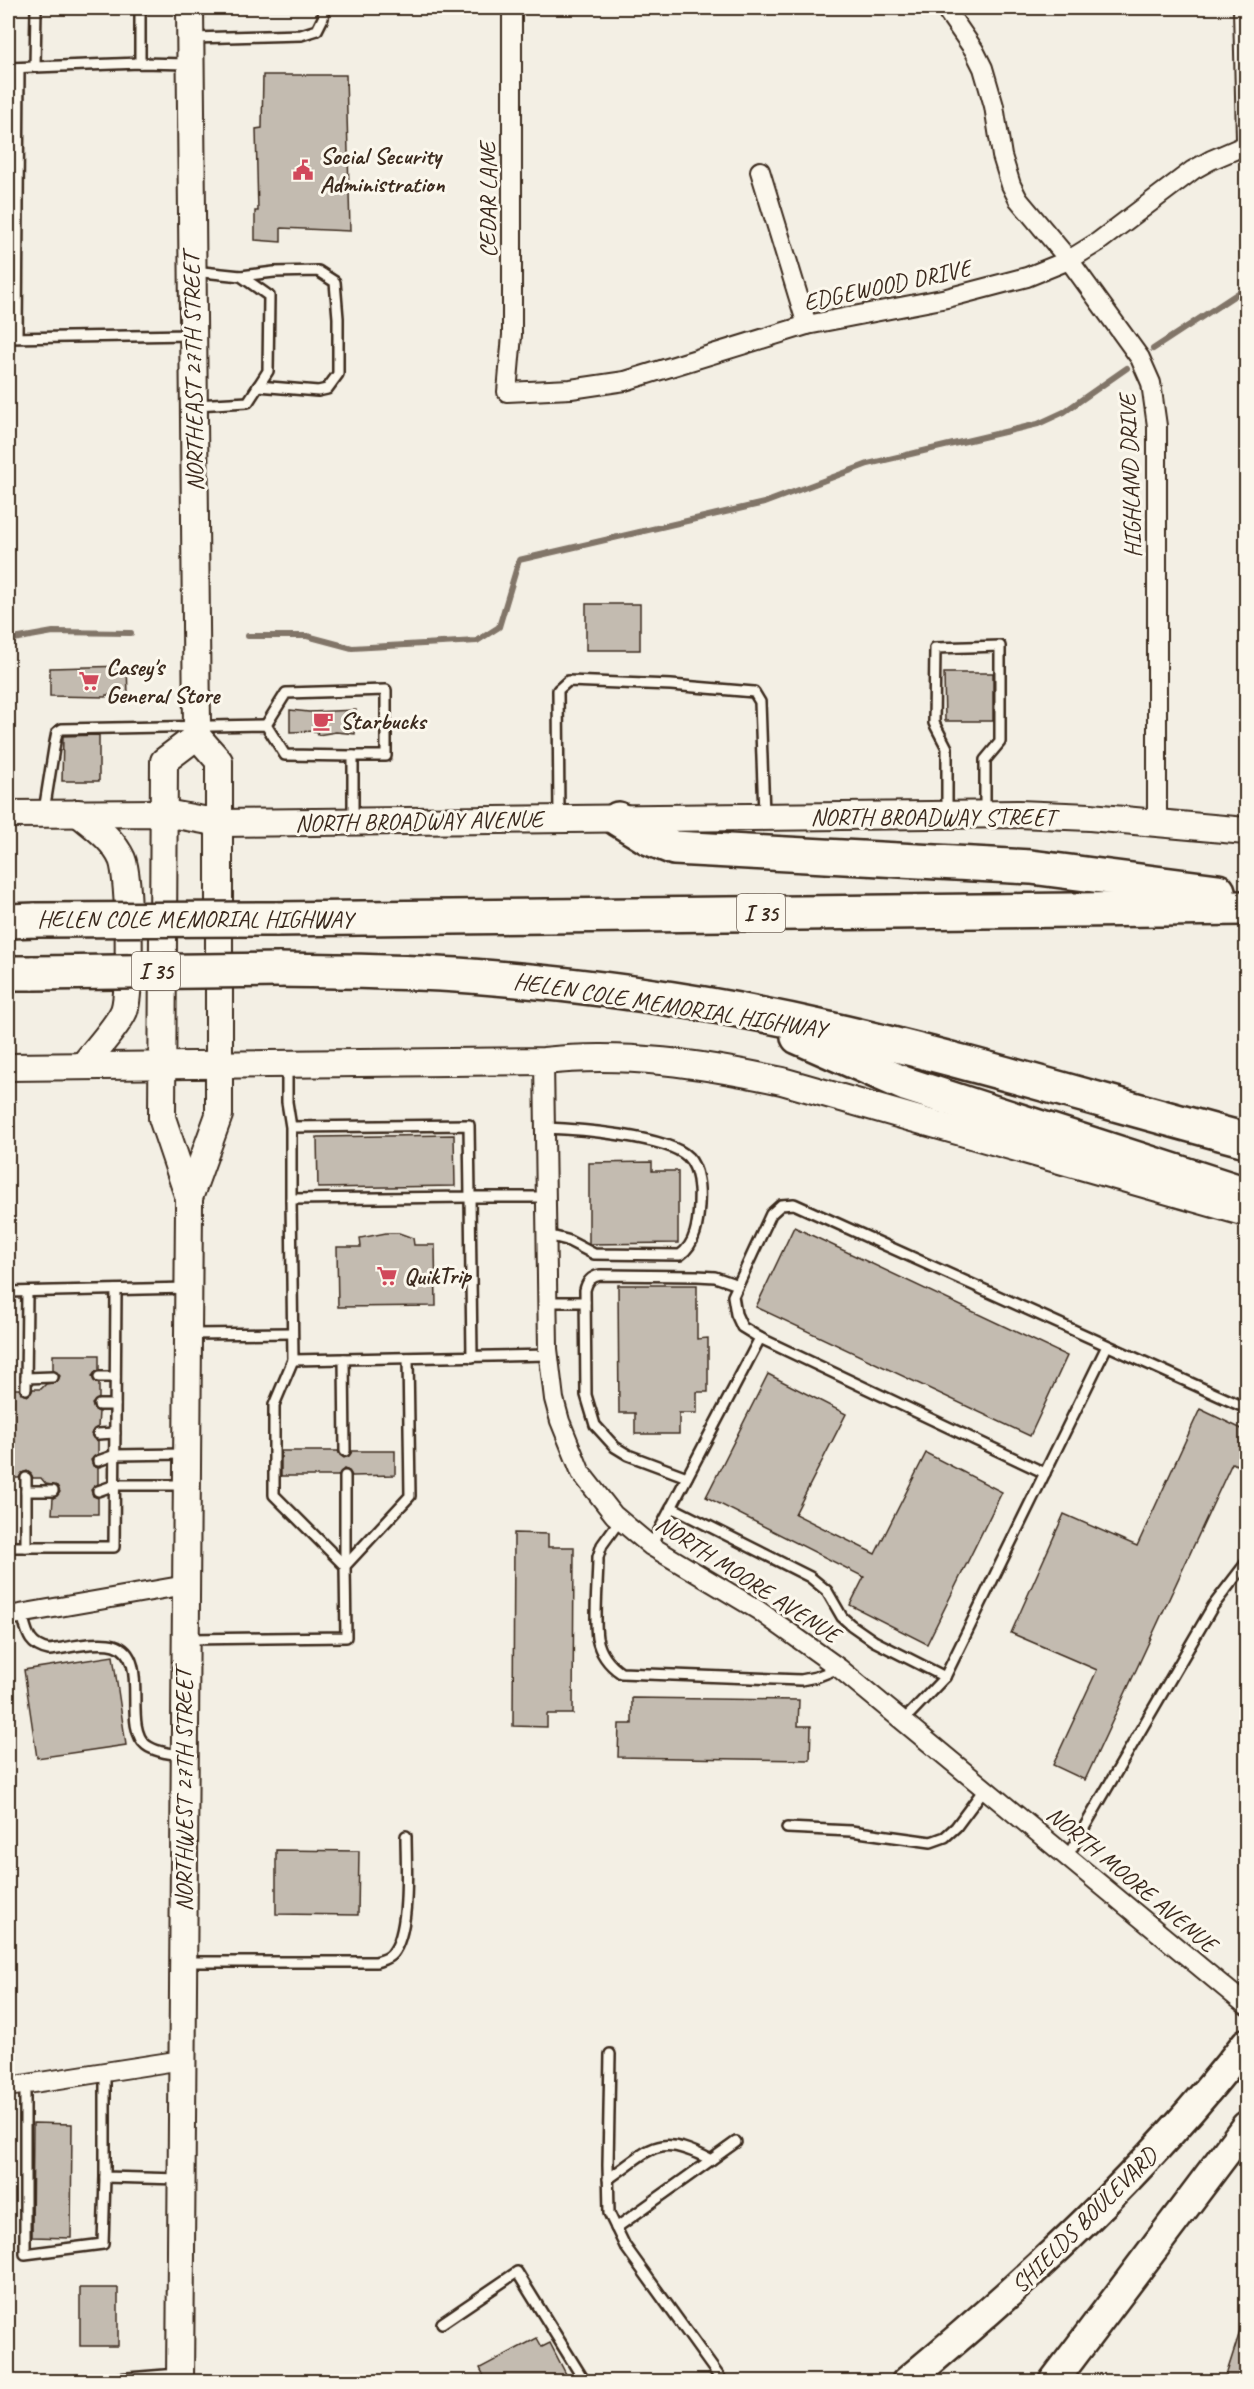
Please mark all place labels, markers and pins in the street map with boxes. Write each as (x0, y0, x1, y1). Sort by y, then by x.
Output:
place label: Social Security Administration (320, 141, 446, 199)
public building icon: Social Security Administration (291, 158, 315, 182)
place label: Casey's General Store (106, 652, 221, 710)
supermarket icon: Casey's General Store (77, 669, 101, 693)
place label: Starbucks (340, 706, 428, 736)
cafe icon: Starbucks (311, 709, 335, 733)
place label: QuikTrip (404, 1261, 473, 1291)
supermarket icon: QuikTrip (375, 1264, 399, 1288)

